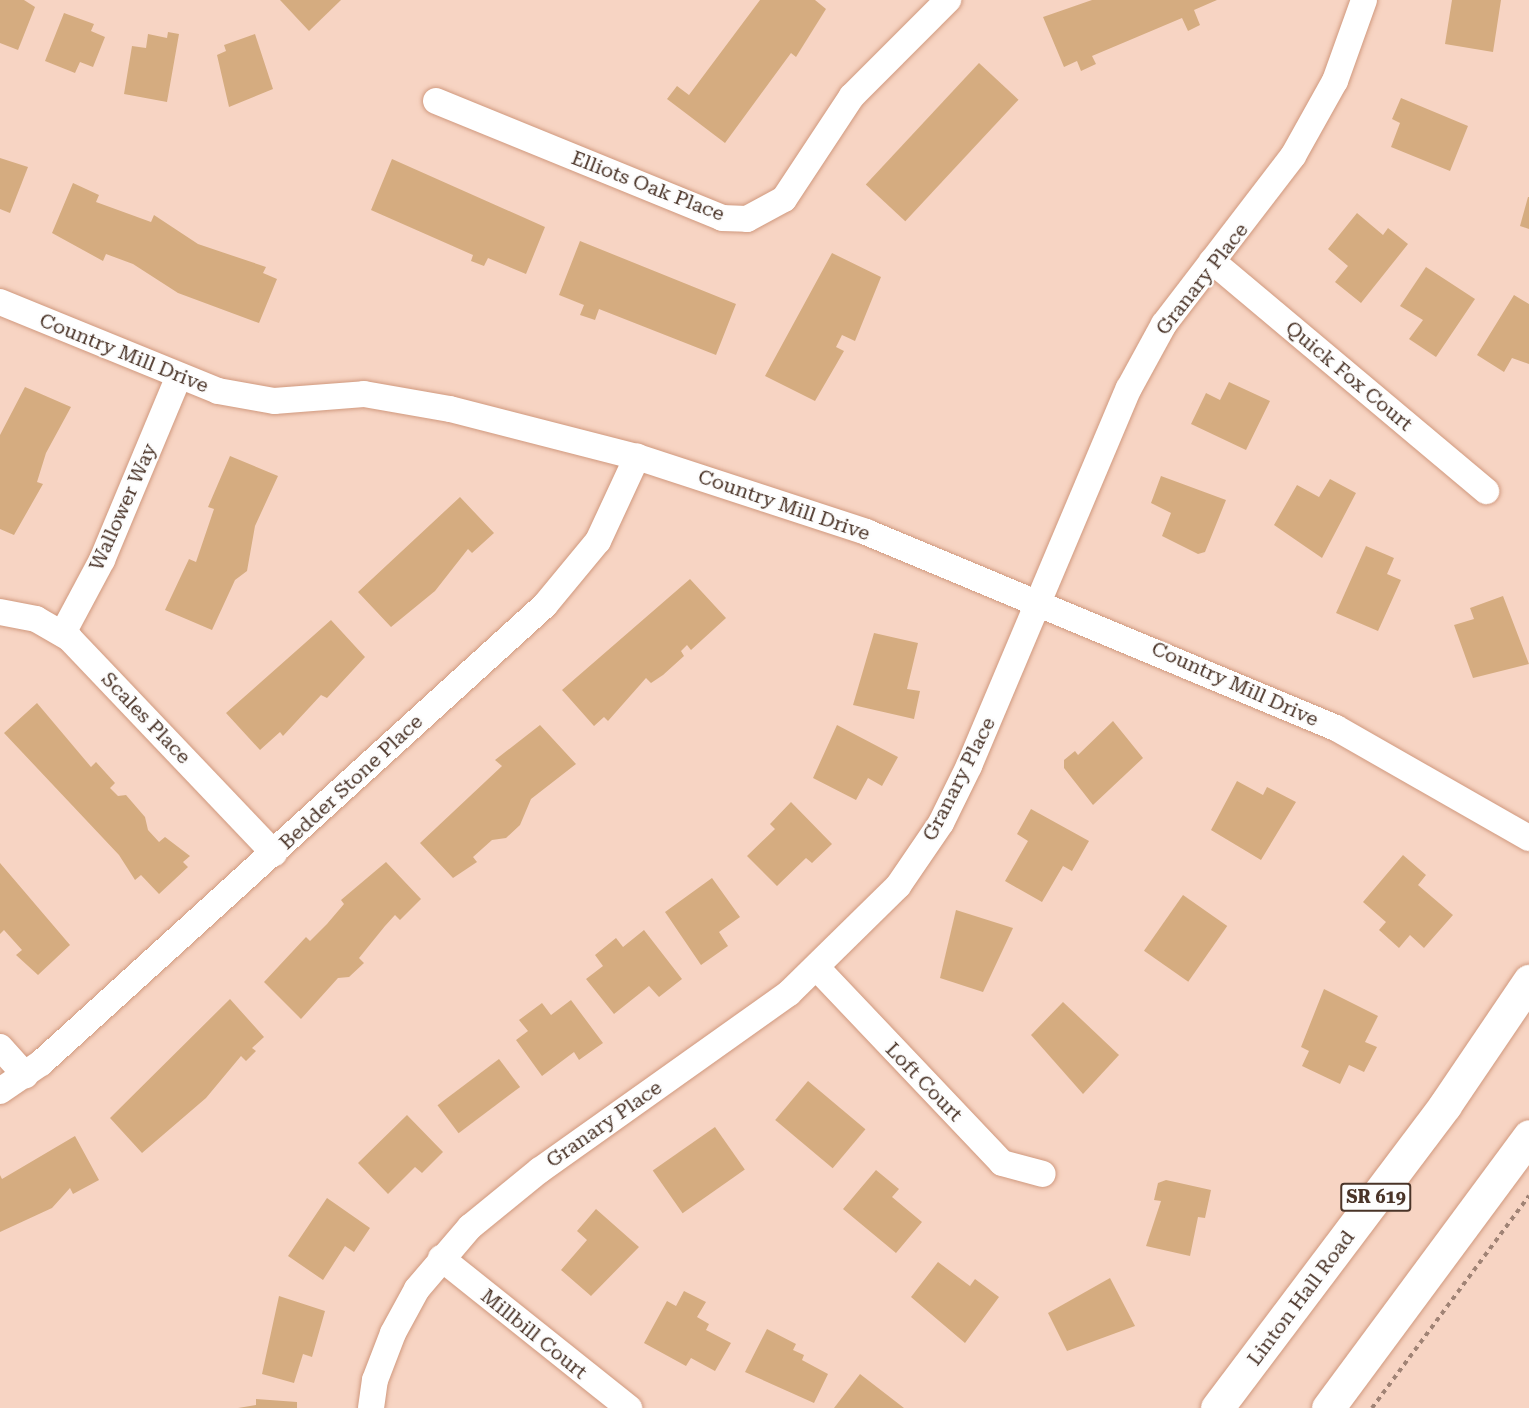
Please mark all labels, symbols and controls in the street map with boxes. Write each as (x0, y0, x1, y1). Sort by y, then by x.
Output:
street label: Elliots Oak Place (568, 146, 728, 226)
street label: Granary Place (1151, 218, 1253, 340)
street label: Country Mill Drive (36, 308, 212, 398)
street label: Quick Fox Court (1281, 316, 1417, 436)
street label: Wallower Way (84, 440, 162, 574)
street label: Country Mill Drive (695, 464, 873, 546)
street label: Country Mill Drive (1148, 636, 1322, 732)
street label: Scales Place (96, 667, 196, 769)
street label: Bedder Stone Place (274, 709, 428, 855)
street label: Granary Place (918, 713, 1000, 845)
street label: Loft Court (880, 1038, 968, 1126)
street label: Granary Place (542, 1075, 666, 1173)
road number: SR 619 (1340, 1182, 1412, 1212)
street label: Linton Hall Road (1242, 1226, 1360, 1370)
street label: Millbill Court (476, 1284, 592, 1384)

